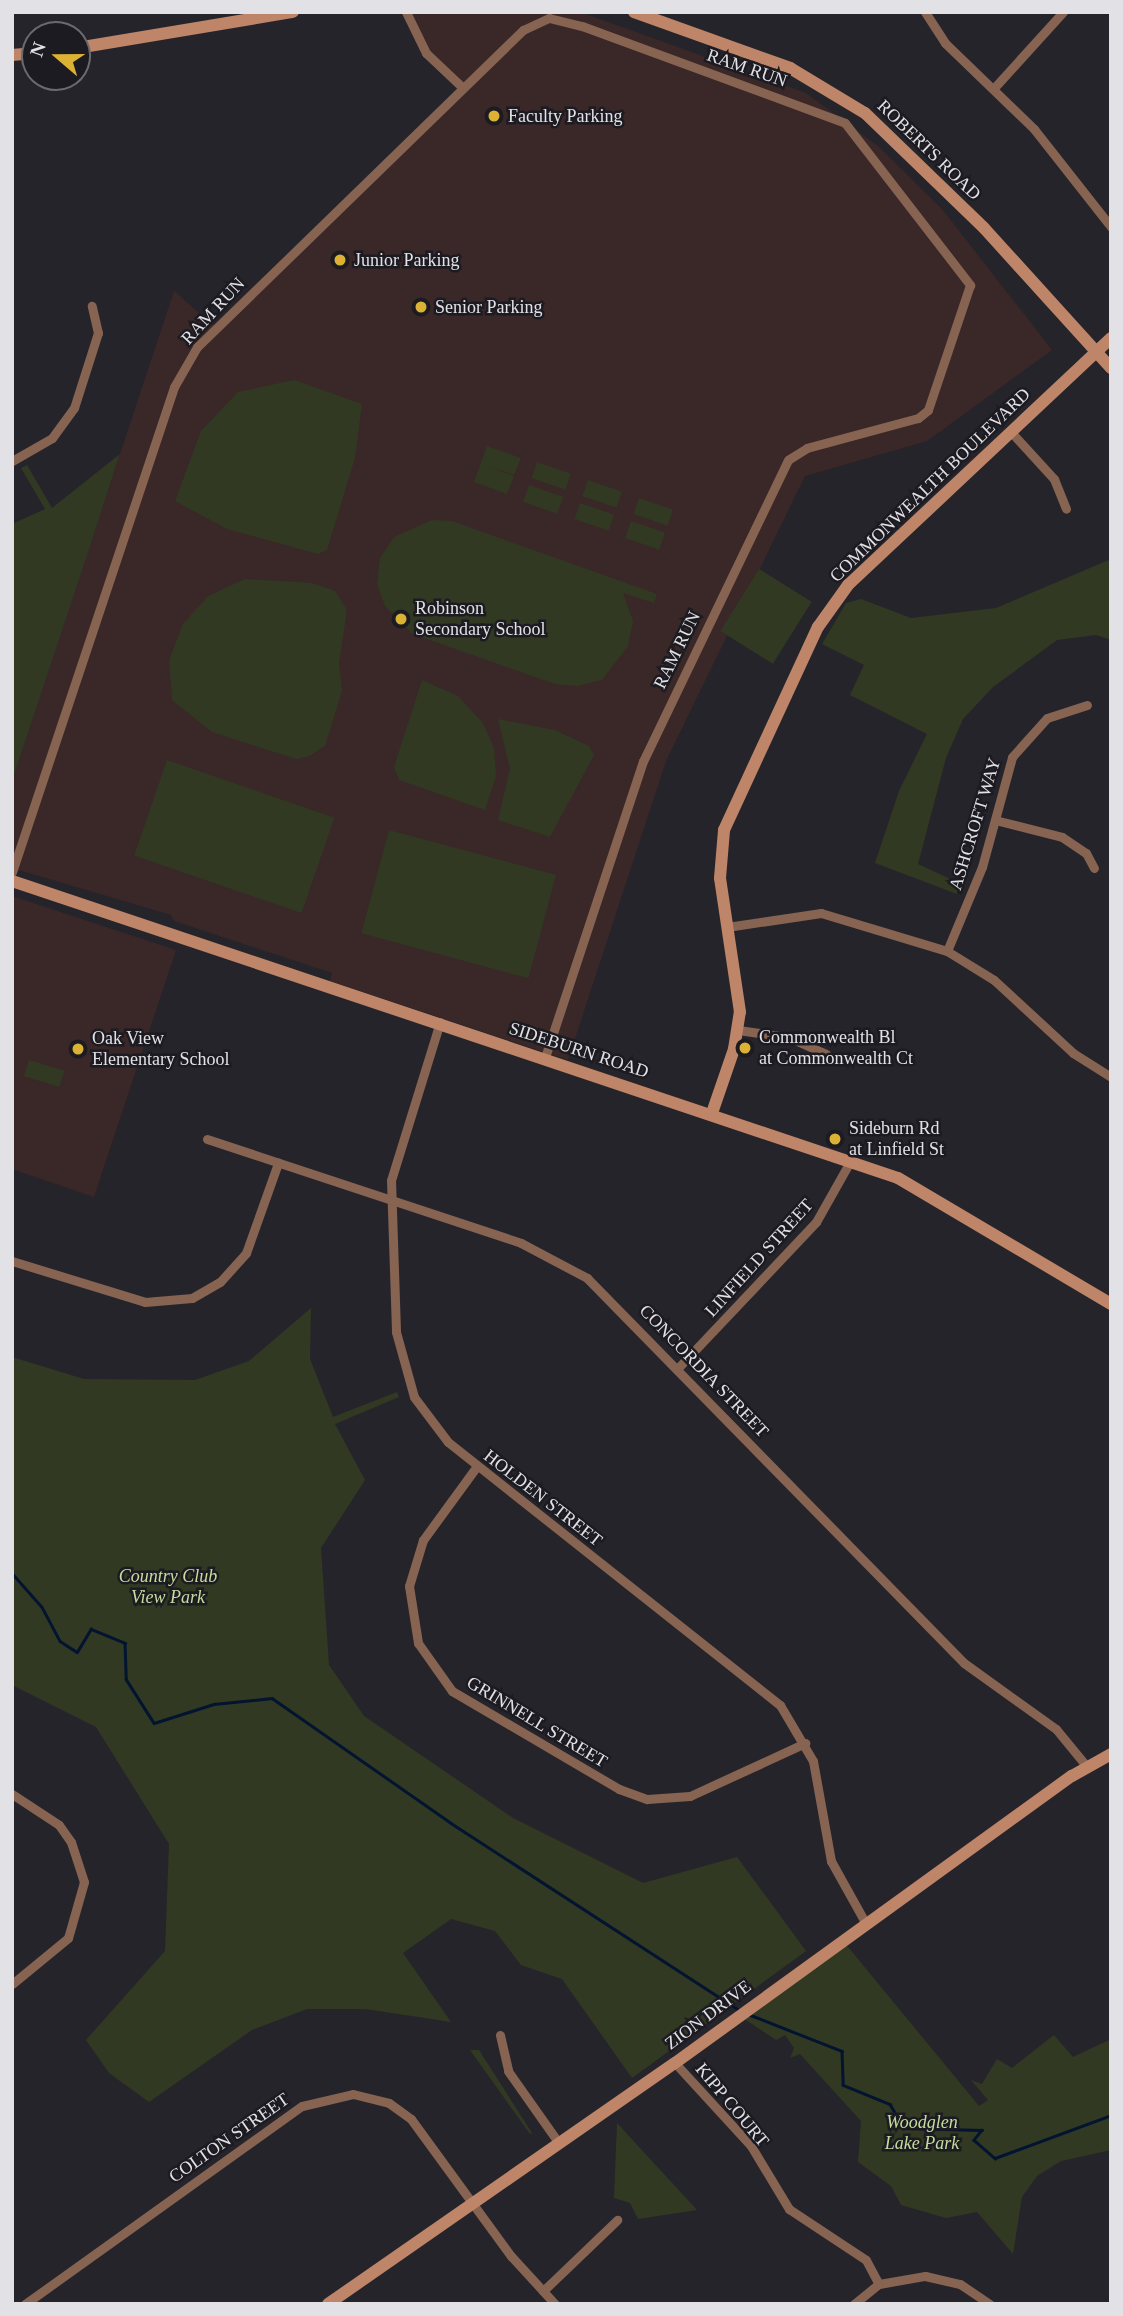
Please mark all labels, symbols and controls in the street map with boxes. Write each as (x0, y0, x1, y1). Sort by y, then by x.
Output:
north arrow (21, 21, 91, 91)
text: N (25, 39, 50, 59)
street label: RAM RUN (704, 44, 790, 92)
street label: ROBERTS ROAD (873, 95, 985, 205)
place label: Faculty Parking (508, 105, 622, 127)
marker: Faculty Parking (486, 108, 502, 124)
place label: Junior Parking (354, 249, 459, 271)
marker: Junior Parking (332, 252, 348, 268)
street label: RAM RUN (177, 273, 249, 349)
place label: Senior Parking (435, 296, 542, 318)
marker: Senior Parking (413, 299, 429, 315)
street label: COMMONWEALTH BOULEVARD (825, 383, 1035, 587)
place label: Robinson Secondary School (415, 598, 545, 640)
street label: RAM RUN (649, 608, 705, 692)
marker: Robinson Secondary School (393, 611, 409, 627)
street label: ASHCROFT WAY (945, 755, 1005, 893)
street label: SIDEBURN ROAD (506, 1017, 652, 1083)
place label: Commonwealth Bl at Commonwealth Ct (759, 1027, 913, 1070)
place label: Oak View Elementary School (92, 1028, 229, 1070)
marker: Commonwealth Bl at Commonwealth Ct (737, 1040, 753, 1056)
marker: Oak View Elementary School (70, 1041, 86, 1057)
place label: Sideburn Rd at Linfield St (849, 1118, 944, 1160)
marker: Sideburn Rd at Linfield St (827, 1131, 843, 1147)
street label: LINFIELD STREET (700, 1194, 818, 1322)
street label: CONCORDIA STREET (635, 1300, 773, 1442)
street label: HOLDEN STREET (479, 1445, 607, 1551)
park label: Country Club View Park (119, 1566, 217, 1608)
street label: GRINNELL STREET (463, 1671, 611, 1773)
street label: ZION DRIVE (661, 1976, 755, 2054)
street label: KIPP COURT (690, 2058, 774, 2152)
street label: COLTON STREET (165, 2089, 293, 2187)
park label: Woodglen Lake Park (885, 2112, 959, 2154)

